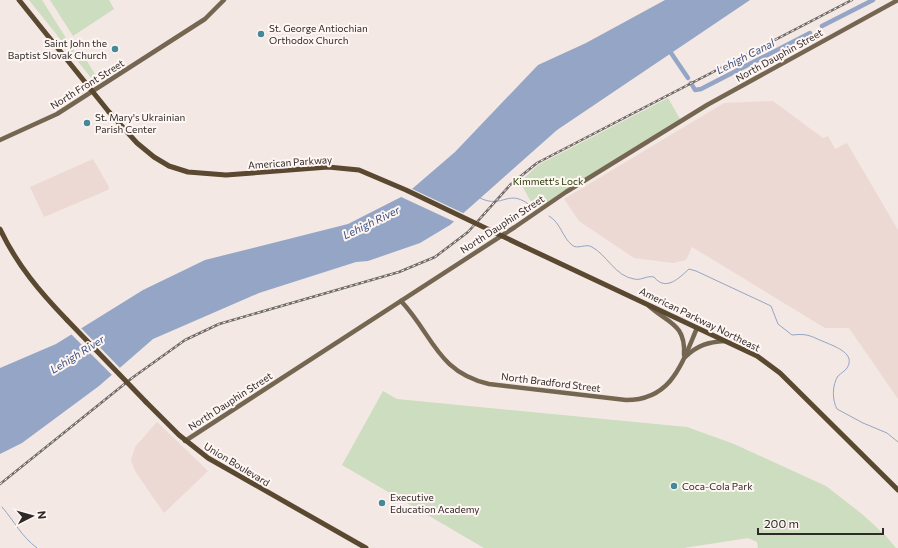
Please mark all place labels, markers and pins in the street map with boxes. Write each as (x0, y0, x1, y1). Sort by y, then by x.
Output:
place label: St. George Antiochian Orthodox Church (269, 22, 368, 46)
marker: St. George Antiochian Orthodox Church (256, 29, 266, 39)
place label: Saint John the Baptist Slovak Church (8, 37, 107, 61)
marker: Saint John the Baptist Slovak Church (110, 44, 120, 54)
place label: St. Mary's Ukrainian Parish Center (95, 111, 185, 135)
marker: St. Mary's Ukrainian Parish Center (82, 118, 92, 128)
place label: Coca-Cola Park (682, 480, 753, 492)
marker: Coca-Cola Park (669, 481, 679, 491)
place label: Executive Education Academy (390, 491, 479, 515)
marker: Executive Education Academy (377, 498, 387, 508)

